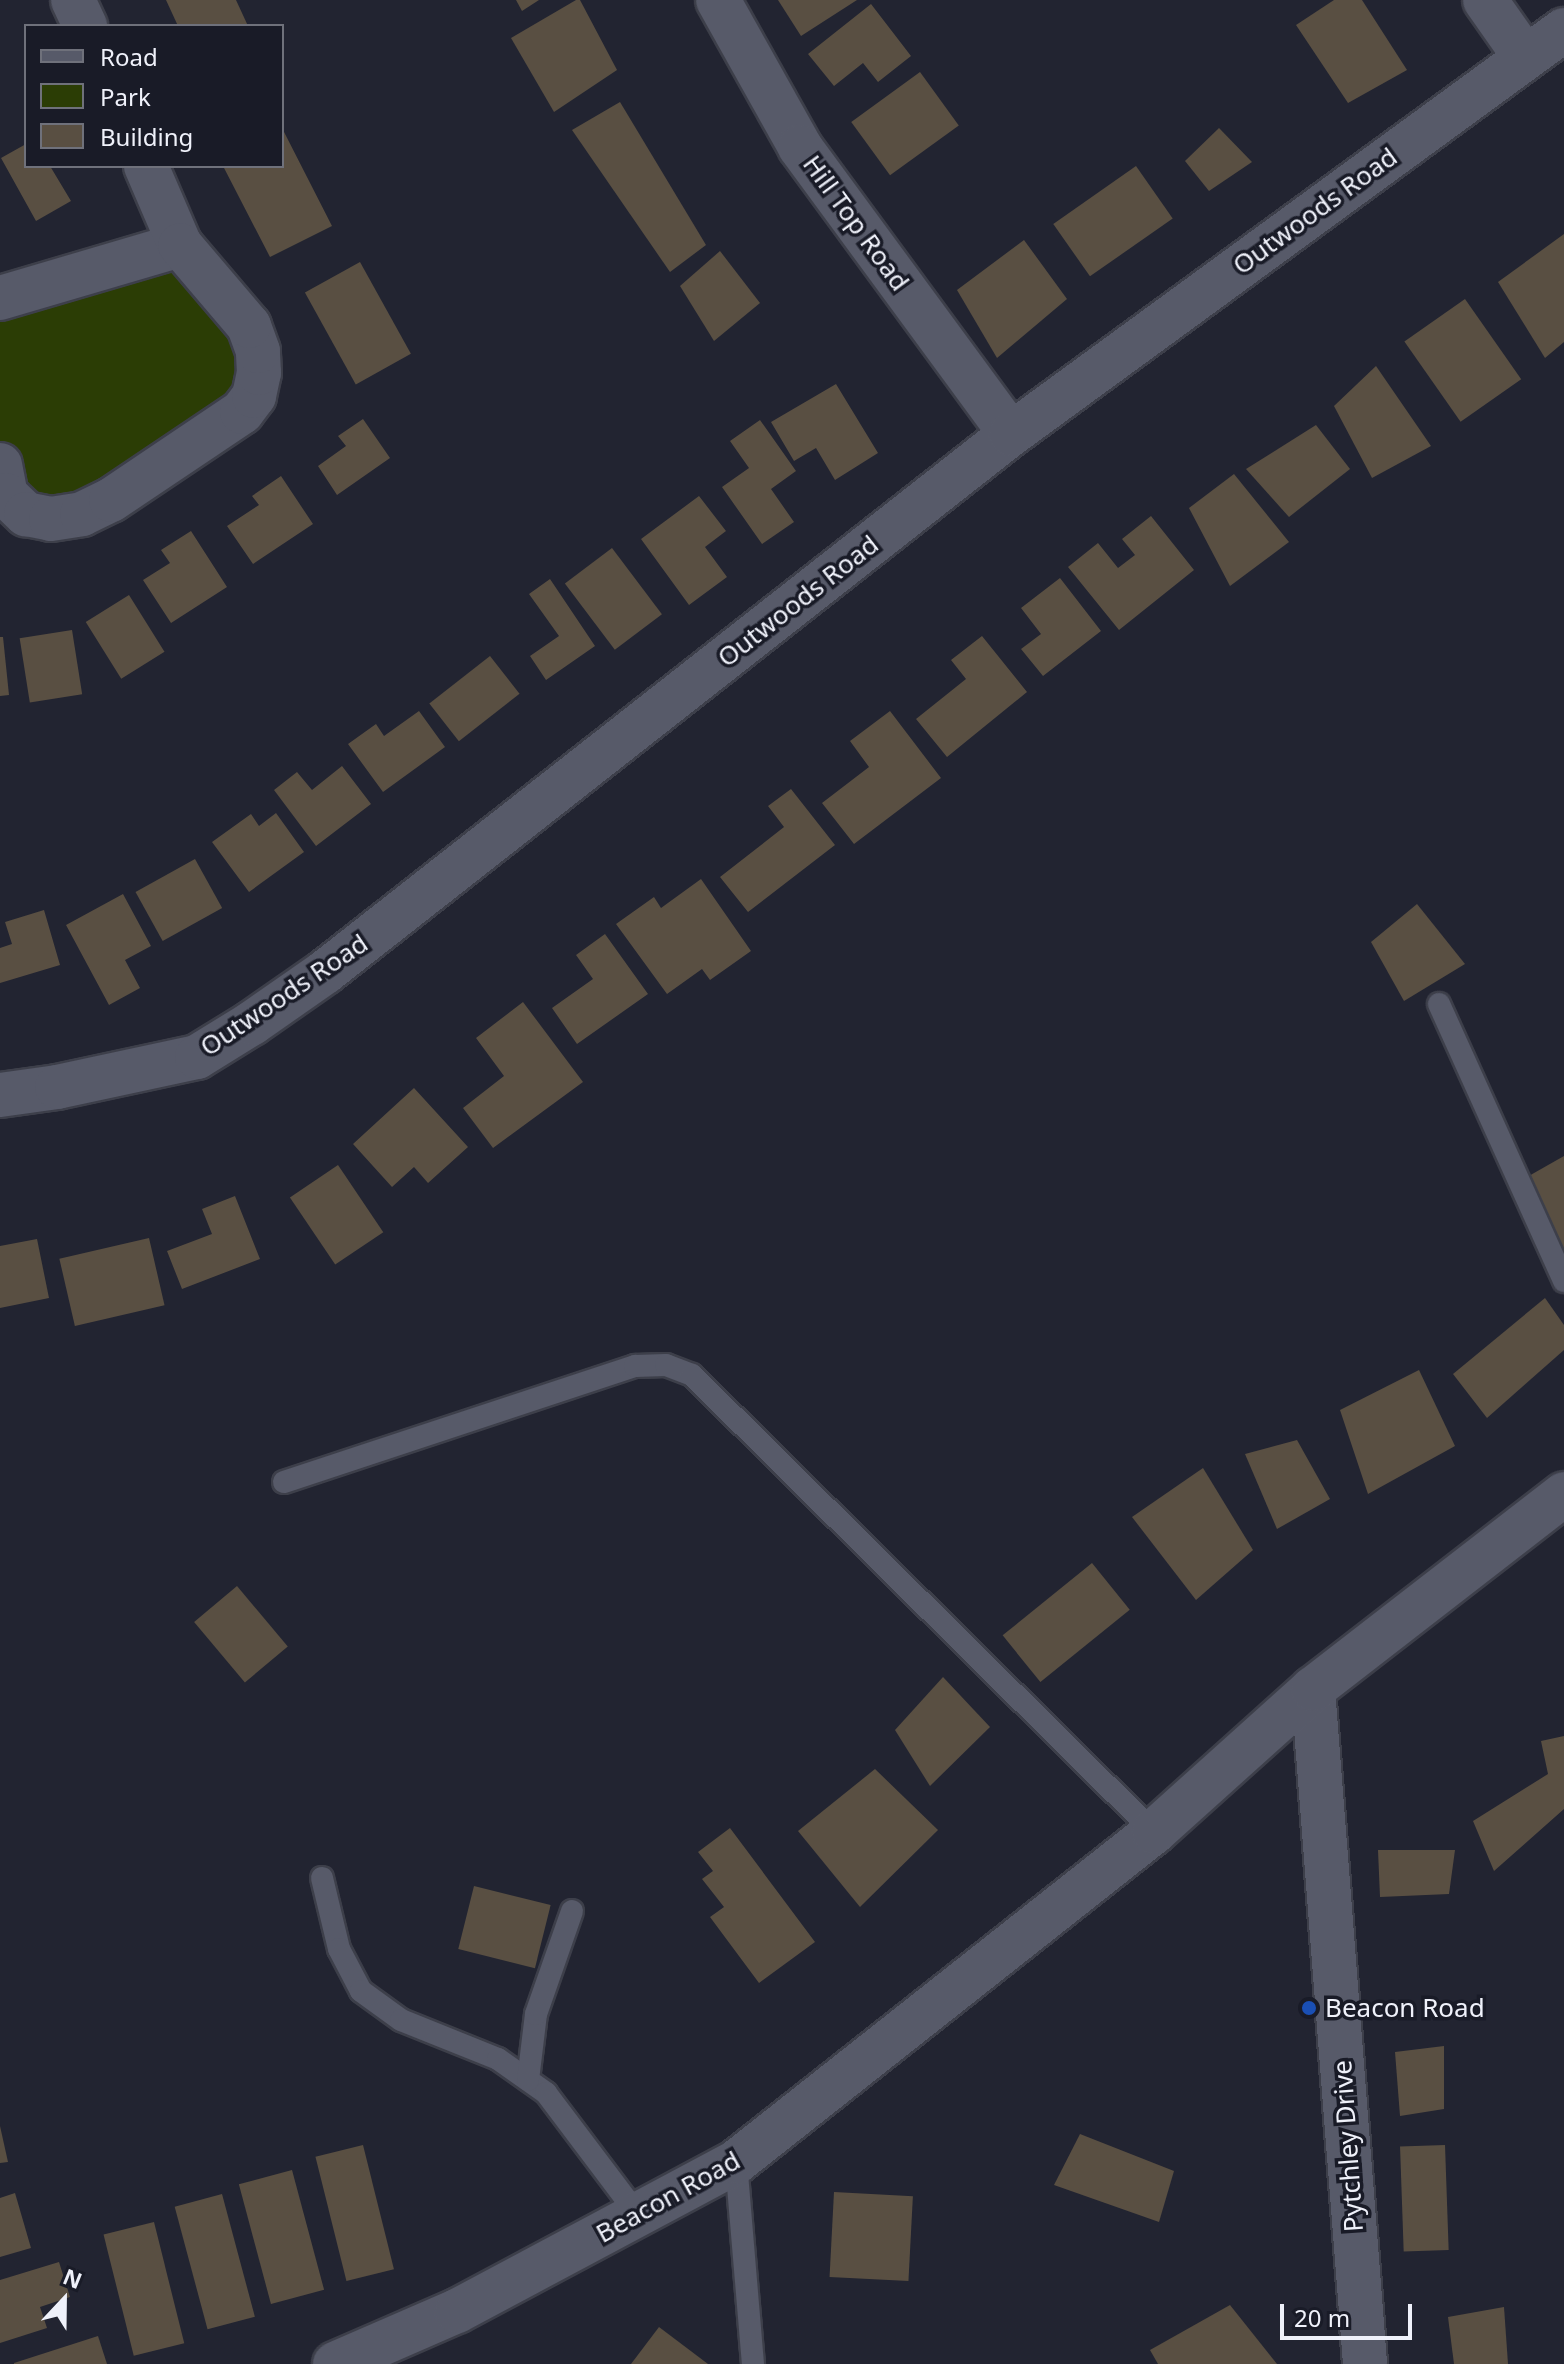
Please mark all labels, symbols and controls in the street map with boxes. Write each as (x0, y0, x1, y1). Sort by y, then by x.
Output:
legend (24, 24, 284, 168)
text: Road (100, 40, 158, 73)
text: Park (100, 80, 151, 113)
text: Building (100, 120, 193, 153)
street label: Outwoods Road (1227, 141, 1403, 281)
street label: Hill Top Road (796, 149, 916, 297)
street label: Outwoods Road (711, 529, 885, 673)
street label: Outwoods Road (194, 927, 374, 1063)
place label: Beacon Road (1325, 1992, 1485, 2024)
marker: Beacon Road (1300, 1999, 1318, 2017)
street label: Pytchley Drive (1326, 2059, 1370, 2233)
street label: Beacon Road (591, 2145, 745, 2249)
north arrow (24, 2260, 104, 2340)
text: N (59, 2260, 87, 2295)
scale bar (1284, 2288, 1416, 2338)
text: 20 m (1294, 2301, 1350, 2334)

